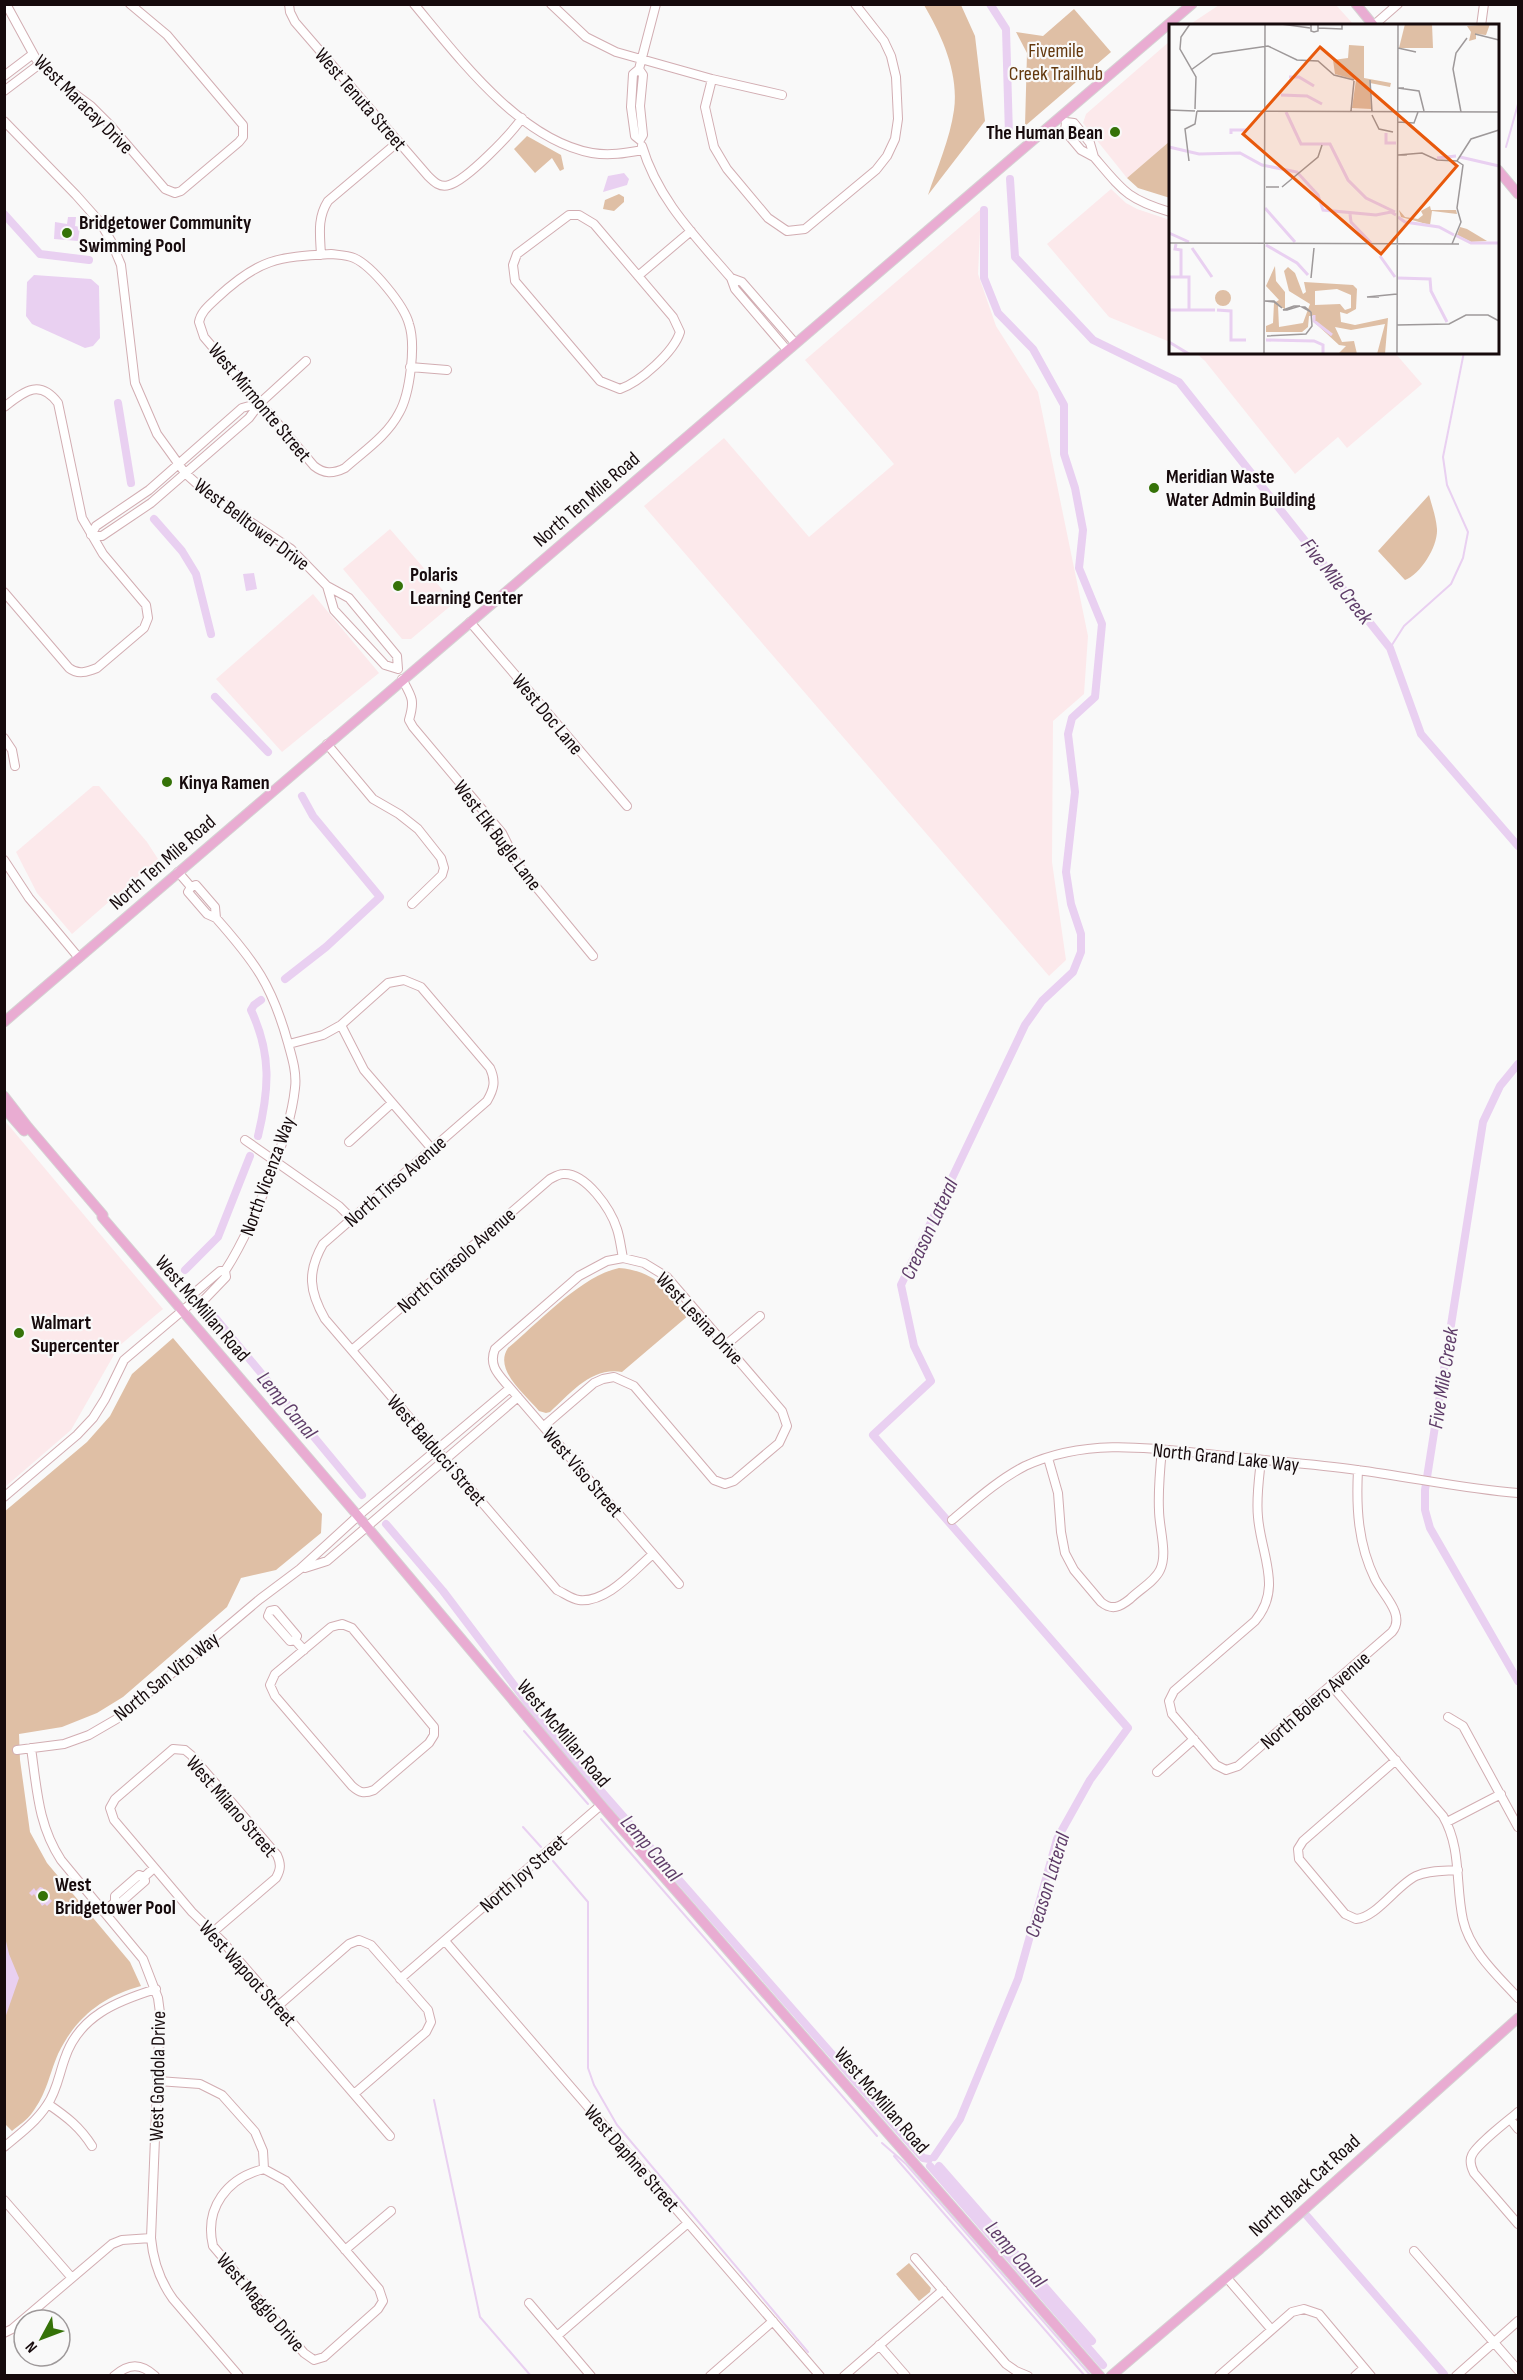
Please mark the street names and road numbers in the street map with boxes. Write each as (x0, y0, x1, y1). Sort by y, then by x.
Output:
street label: West Tenuta Street (309, 43, 411, 156)
street label: West Maracay Drive (28, 50, 138, 160)
street label: West Mirmonte Street (203, 338, 316, 467)
street label: North Ten Mile Road (529, 447, 645, 552)
street label: West Belltower Drive (189, 473, 314, 576)
street label: West Doc Lane (506, 669, 588, 760)
street label: West Elk Bugle Lane (448, 776, 546, 895)
street label: North Ten Mile Road (105, 810, 221, 915)
street label: North Vicenza Way (235, 1113, 301, 1239)
street label: North Tirso Avenue (340, 1131, 452, 1233)
street label: North Girasolo Avenue (393, 1203, 521, 1319)
street label: West McMillan Road (150, 1251, 255, 1367)
street label: West Lesina Drive (650, 1267, 748, 1370)
street label: West Balducci Street (382, 1390, 491, 1511)
street label: West Viso Street (537, 1423, 628, 1522)
street label: North Grand Lake Way (1152, 1438, 1300, 1478)
street label: North San Vito Way (109, 1627, 224, 1726)
street label: North Bolero Avenue (1256, 1647, 1375, 1755)
street label: West McMillan Road (511, 1675, 615, 1792)
street label: West Milano Street (181, 1751, 282, 1862)
street label: North Joy Street (475, 1829, 572, 1918)
street label: West Wapoot Street (194, 1916, 301, 2031)
street label: West Gondola Drive (145, 2011, 171, 2141)
street label: West McMillan Road (829, 2043, 934, 2159)
street label: West Daphne Street (578, 2100, 684, 2217)
street label: North Black Cat Road (1244, 2130, 1365, 2242)
street label: West Maggio Drive (211, 2248, 310, 2357)

